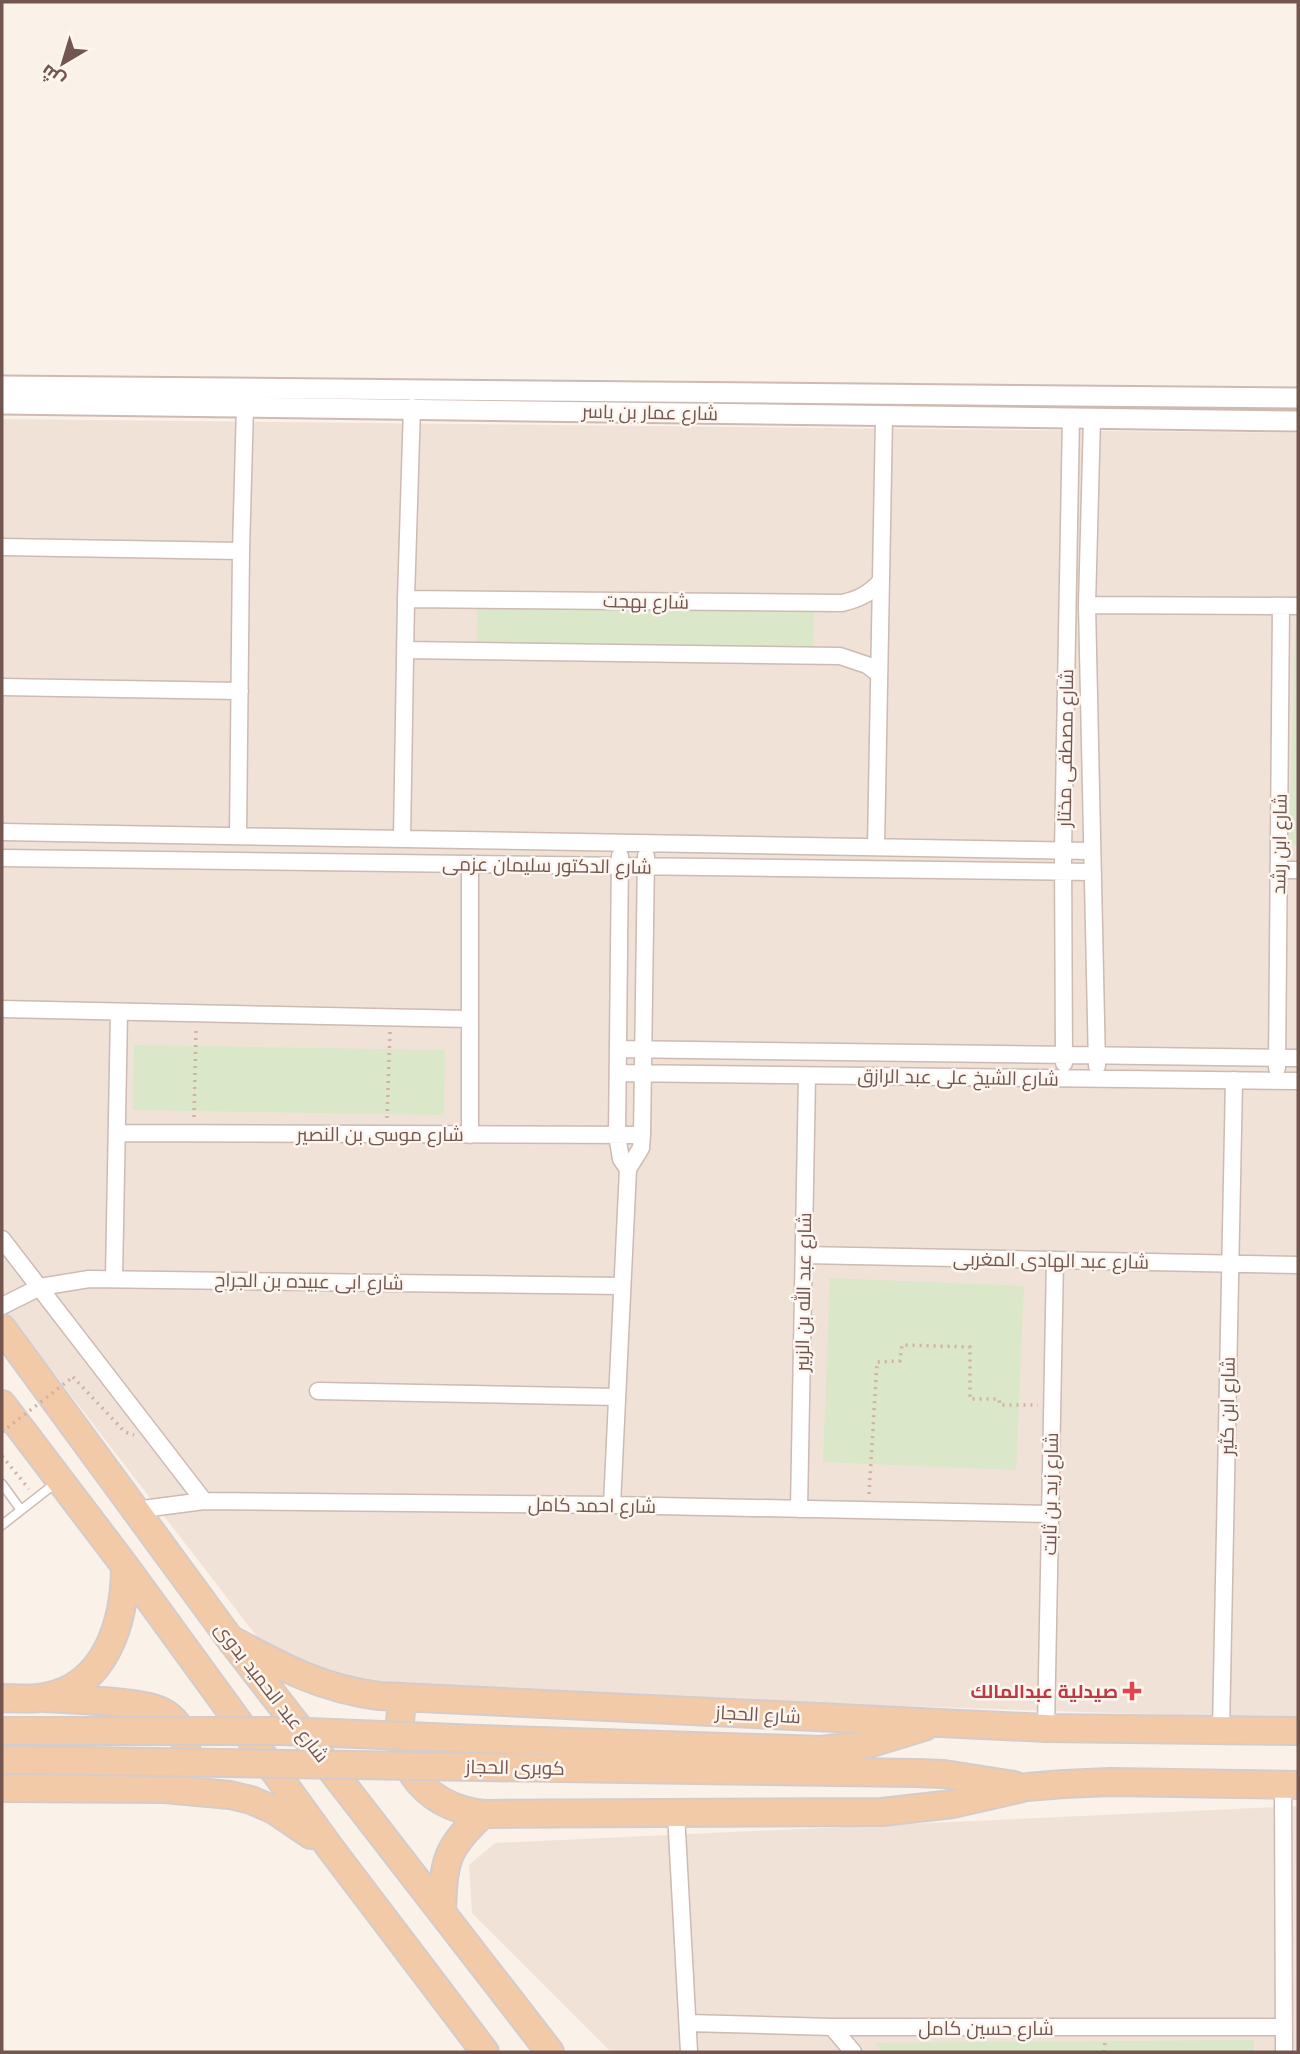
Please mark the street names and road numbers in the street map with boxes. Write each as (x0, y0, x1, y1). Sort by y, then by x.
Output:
street label: شارع عمار بن ياسر (581, 398, 718, 427)
street label: شارع بهجت (603, 587, 689, 616)
street label: شارع مصطفى مختار (1051, 669, 1080, 828)
street label: شارع ابن رشد (1265, 793, 1294, 895)
street label: شارع الدكتور سليمان عزمى (442, 850, 652, 881)
street label: شارع الشيخ على عبد الرازق (857, 1062, 1059, 1093)
street label: شارع موسى بن النصير (295, 1121, 464, 1148)
street label: شارع عبد الله بن الزبير (789, 1212, 818, 1373)
street label: شارع عبد الهادى المغربى (953, 1245, 1149, 1276)
street label: شارع ابى عبيده بن الجراح (214, 1266, 404, 1297)
street label: شارع ابن كثير (1213, 1356, 1242, 1457)
street label: شارع زيد بن ثابت (1036, 1432, 1065, 1556)
street label: شارع احمد كامل (528, 1491, 656, 1520)
street label: شارع عبد الحميد بدوى (208, 1616, 335, 1768)
street label: شارع الحجاز (714, 1699, 801, 1730)
street label: كوبرى الحجاز (464, 1753, 565, 1781)
street label: شارع حسين كامل (918, 2015, 1054, 2042)

